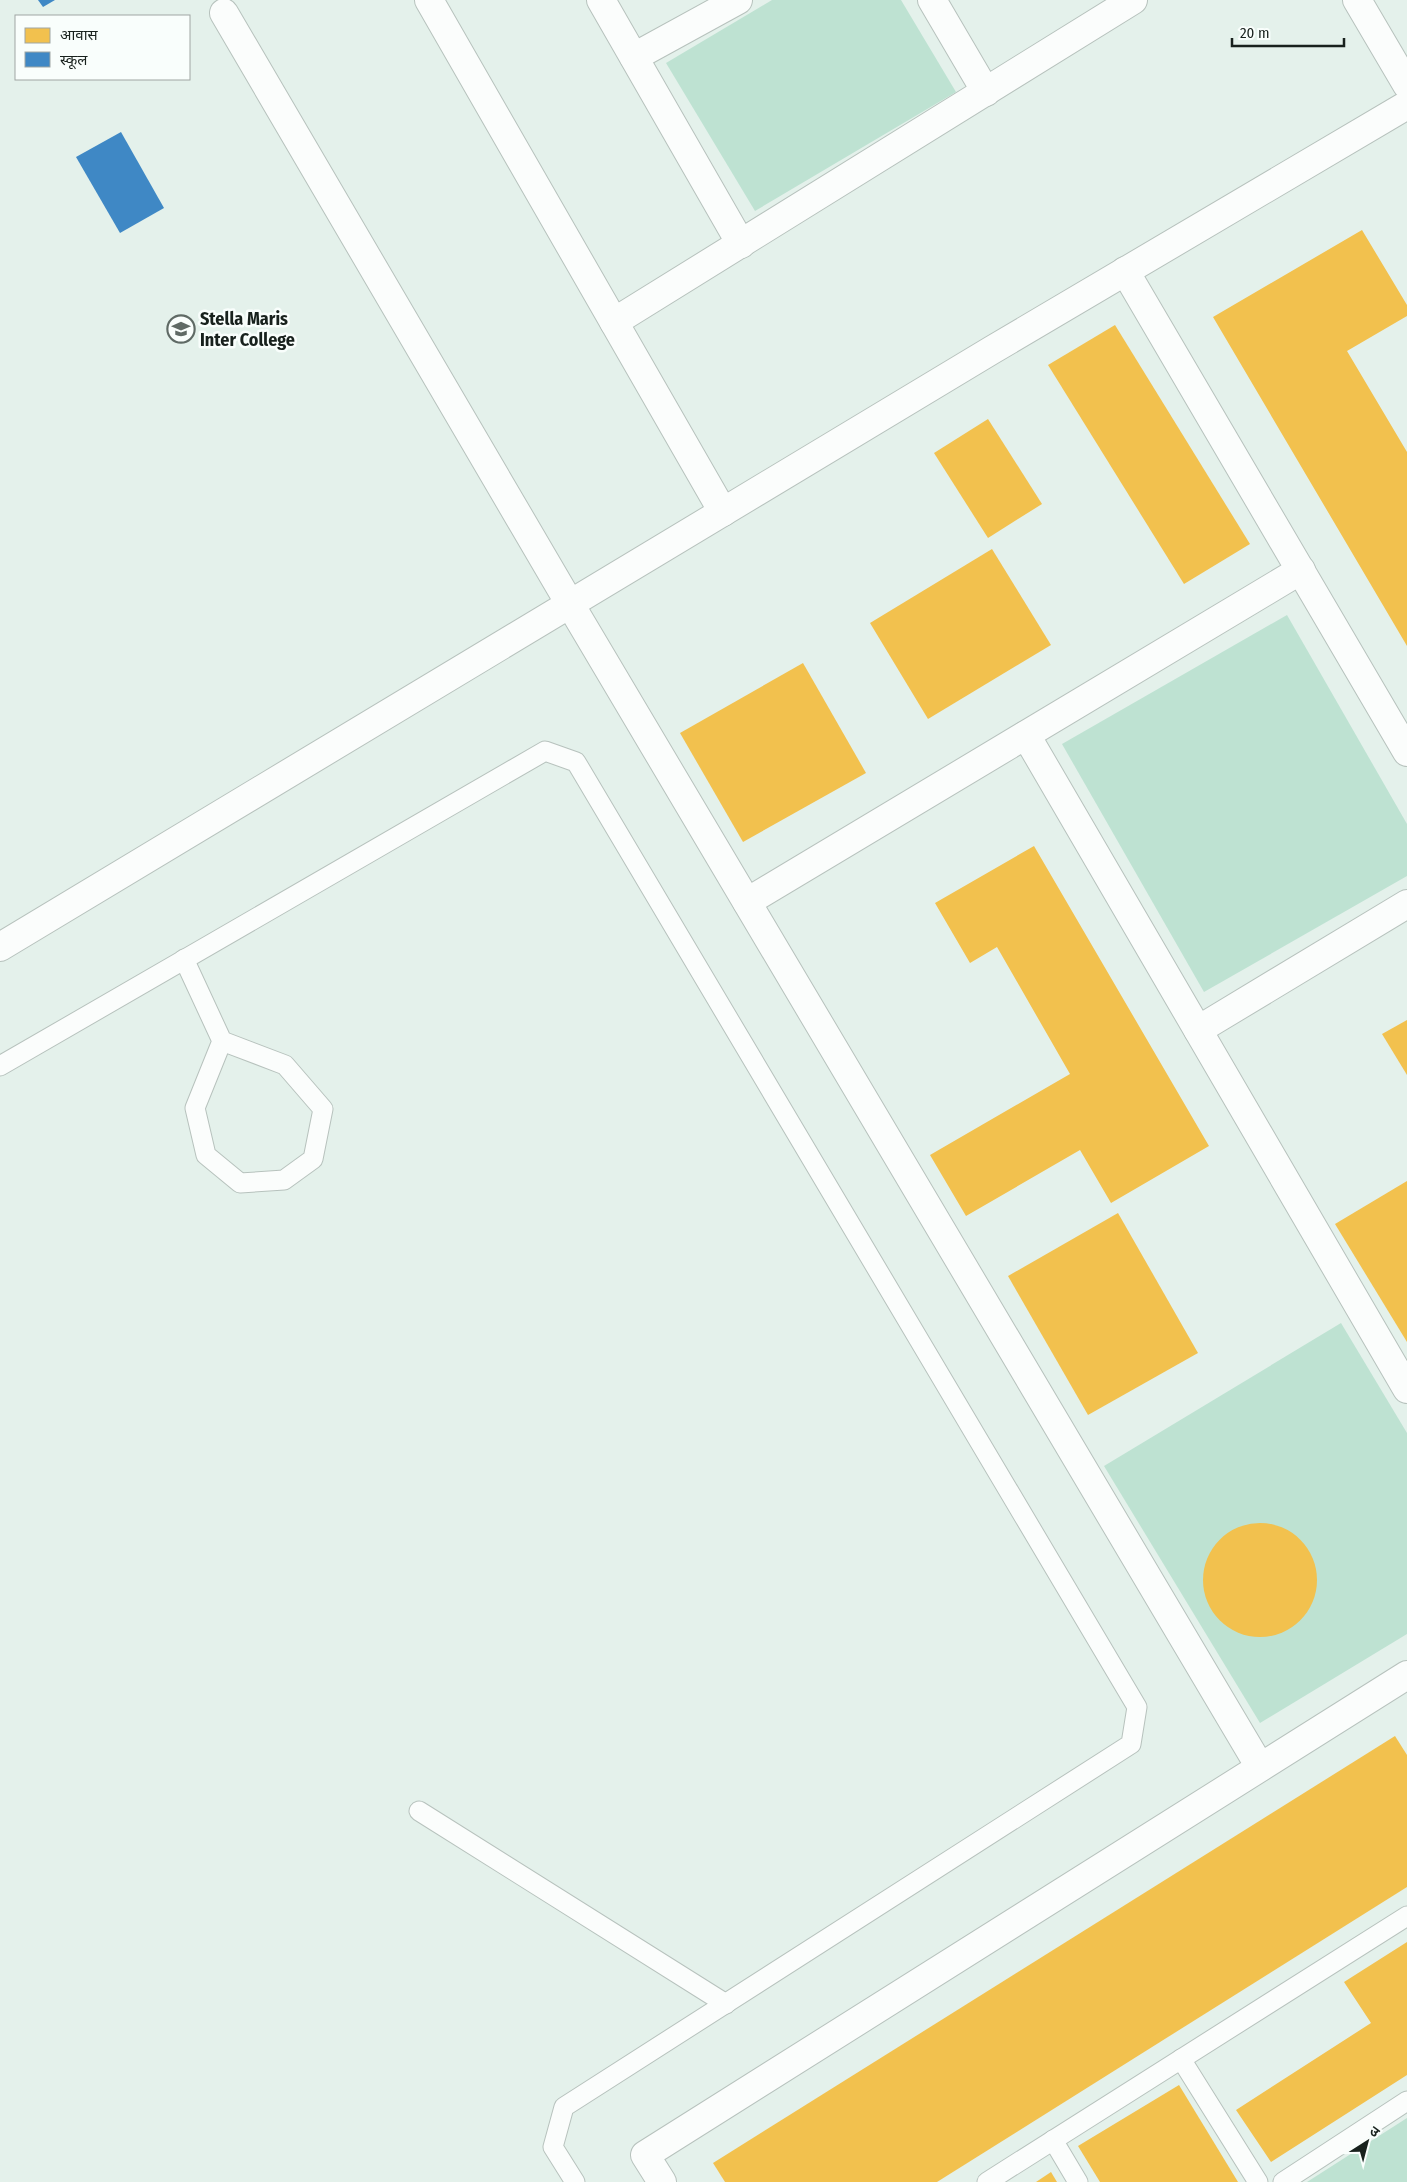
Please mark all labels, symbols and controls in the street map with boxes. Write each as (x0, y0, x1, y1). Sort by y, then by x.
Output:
legend (15, 15, 190, 80)
scale bar (1232, 15, 1344, 47)
text: 20 m (1240, 24, 1270, 42)
text: आवास (60, 26, 99, 44)
text: स्कूल (60, 51, 88, 70)
place label: Stella Maris Inter College (200, 308, 295, 351)
school or university icon: Stella Maris Inter College (166, 314, 196, 344)
north arrow (1342, 2117, 1392, 2167)
text: उ (1366, 2123, 1383, 2142)

